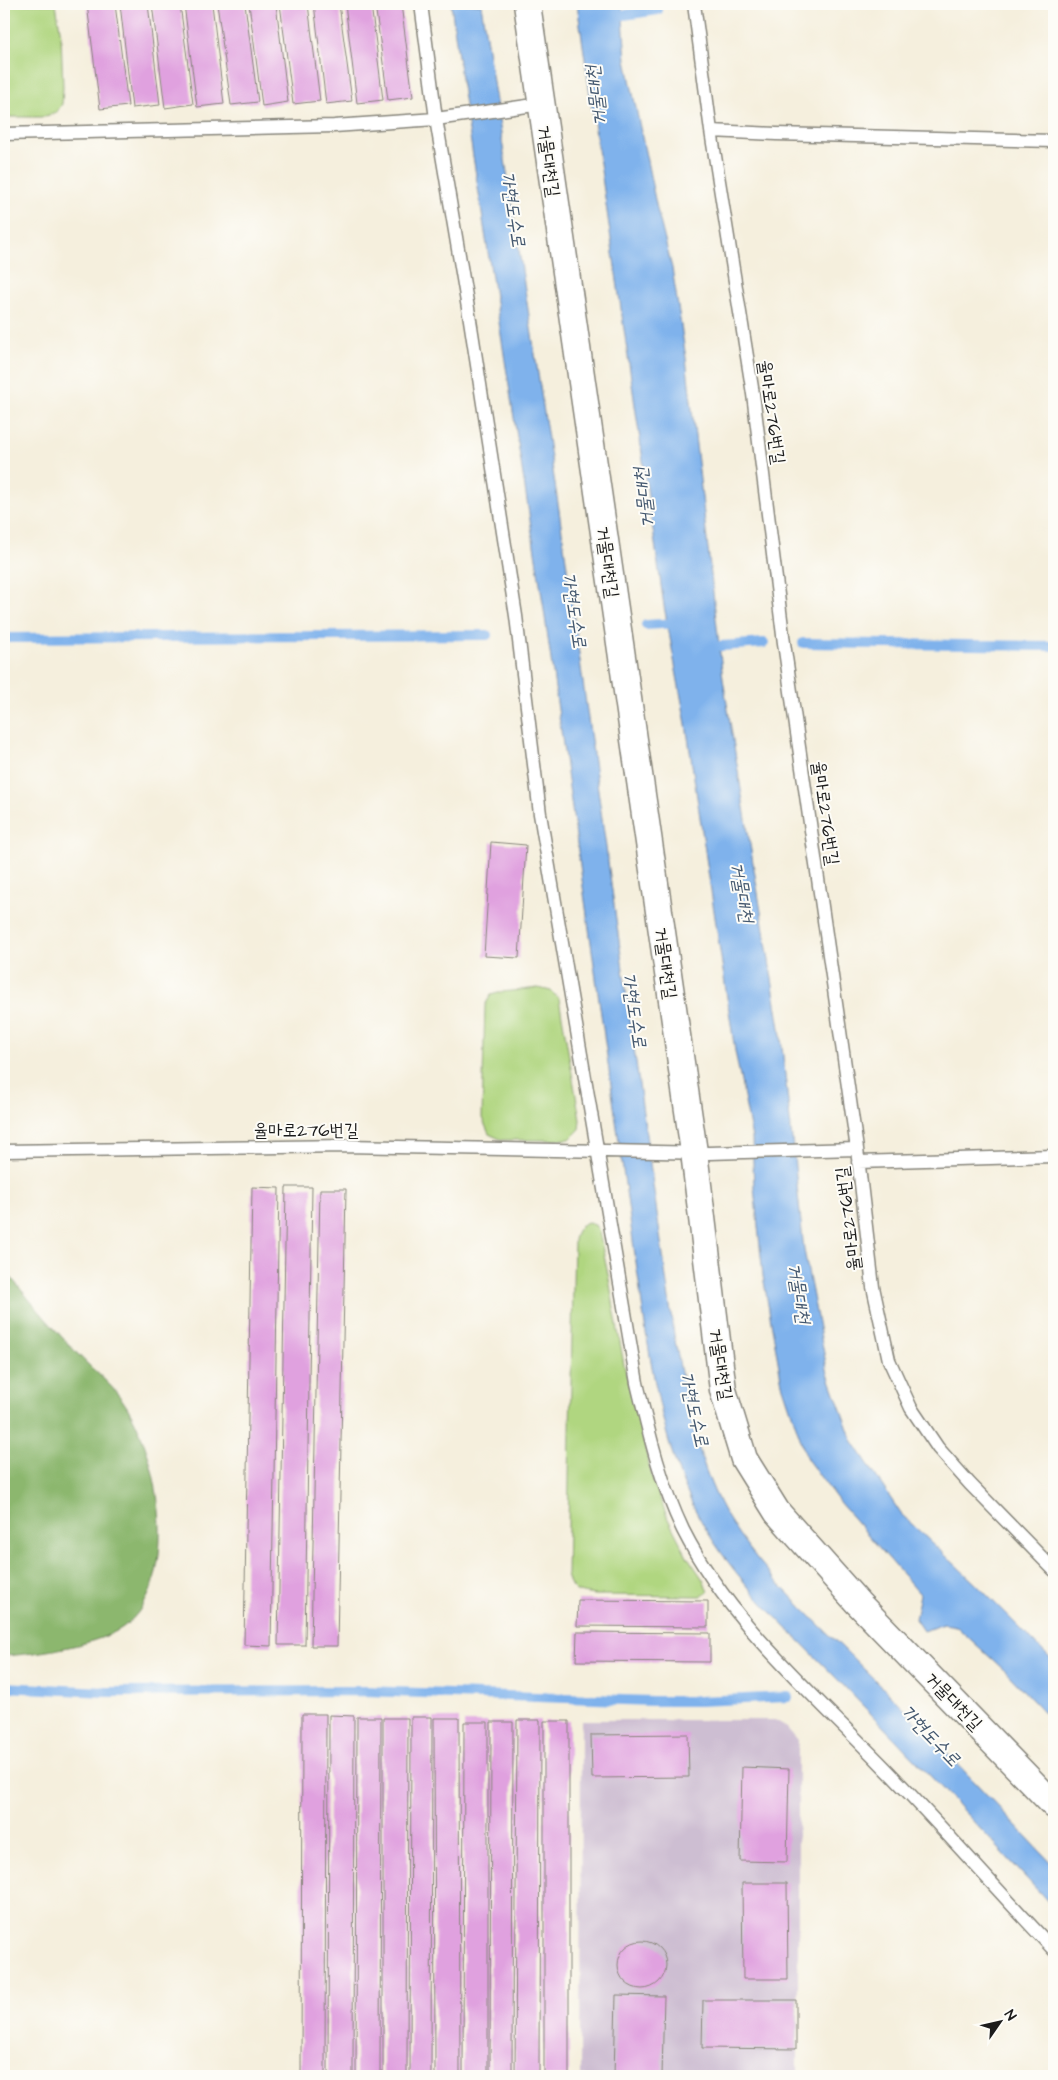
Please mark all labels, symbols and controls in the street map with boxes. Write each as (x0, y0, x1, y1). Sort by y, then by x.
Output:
water label: 거물대천 (579, 62, 614, 128)
street label: 거물대천길 (531, 123, 566, 199)
water label: 가현도수로 (493, 169, 532, 249)
street label: 율마로276번길 (752, 358, 791, 466)
water label: 거물대천 (627, 464, 662, 530)
street label: 거물대천길 (590, 524, 625, 600)
water label: 가현도수로 (554, 570, 593, 650)
street label: 율마로276번길 (806, 759, 845, 867)
water label: 거물대천 (723, 860, 760, 926)
street label: 거물대천길 (648, 925, 683, 1001)
water label: 가현도수로 (614, 970, 653, 1050)
street label: 율마로276번길 (253, 1118, 359, 1143)
street label: 율마로276번길 (830, 1165, 867, 1273)
water label: 거물대천 (780, 1261, 817, 1327)
street label: 거물대천길 (702, 1326, 739, 1402)
water label: 가현도수로 (672, 1369, 715, 1450)
street label: 거물대천길 (919, 1667, 988, 1736)
water label: 가현도수로 (894, 1699, 966, 1773)
north arrow (976, 1998, 1026, 2048)
text: N (999, 2006, 1021, 2025)

